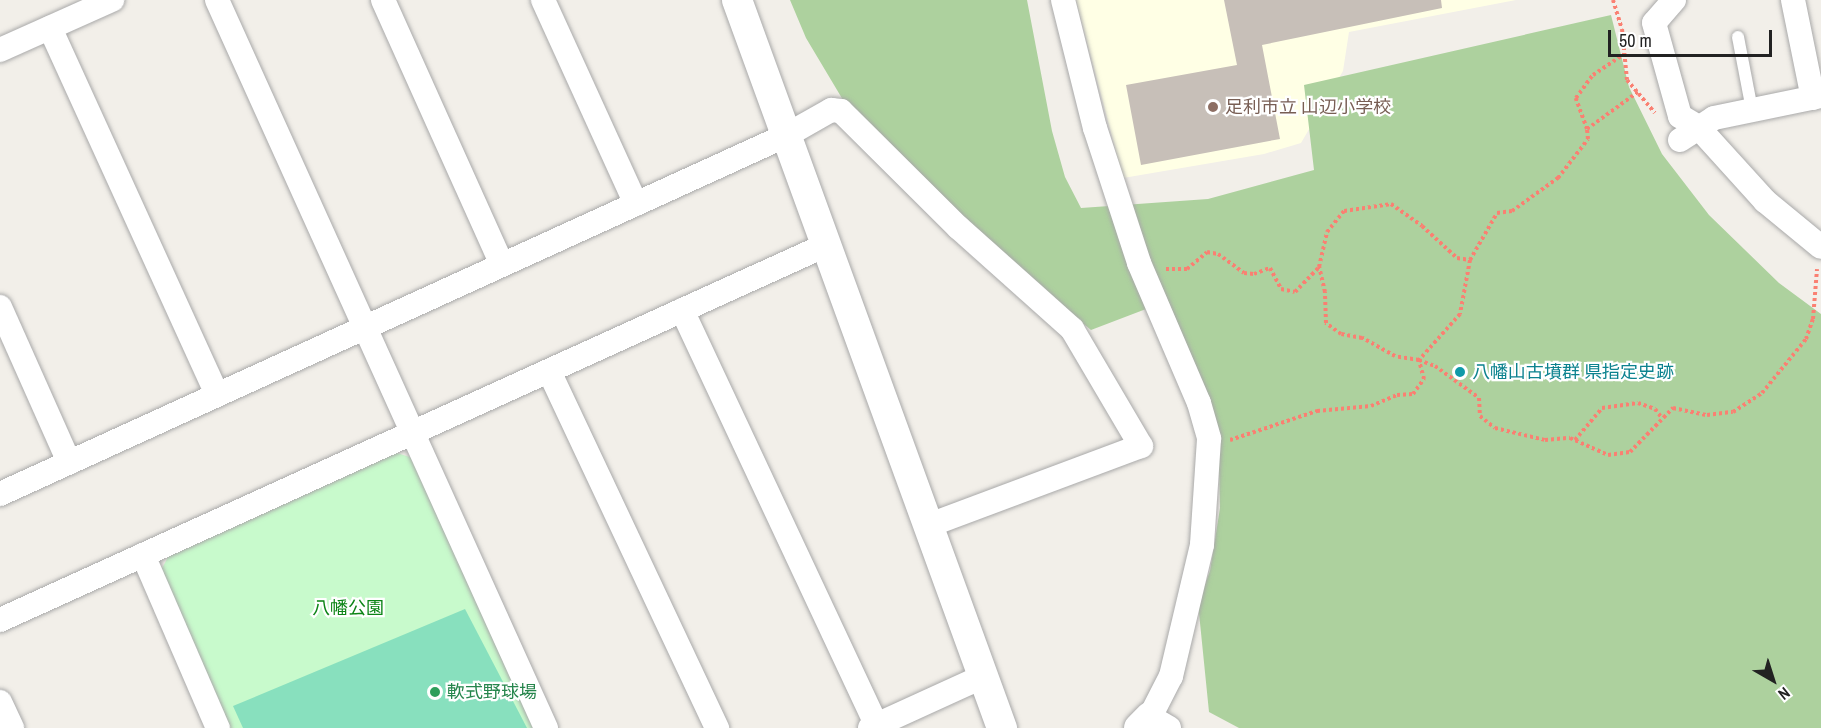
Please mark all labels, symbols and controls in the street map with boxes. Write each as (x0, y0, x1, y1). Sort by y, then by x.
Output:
scale bar (1611, 18, 1774, 56)
text: 50 m (1619, 28, 1652, 53)
place label: 足利市立 山辺小学校 (1225, 96, 1391, 118)
marker: 足利市立 山辺小学校 (1206, 100, 1220, 114)
place label: 八幡山古墳群 県指定史跡 (1472, 361, 1674, 383)
marker: 八幡山古墳群 県指定史跡 (1453, 365, 1467, 379)
park label: 八幡公園 (312, 597, 384, 619)
north arrow (1743, 650, 1803, 710)
place label: 軟式野球場 (447, 681, 537, 703)
text: N (1774, 682, 1795, 706)
marker: 軟式野球場 (428, 685, 442, 699)

